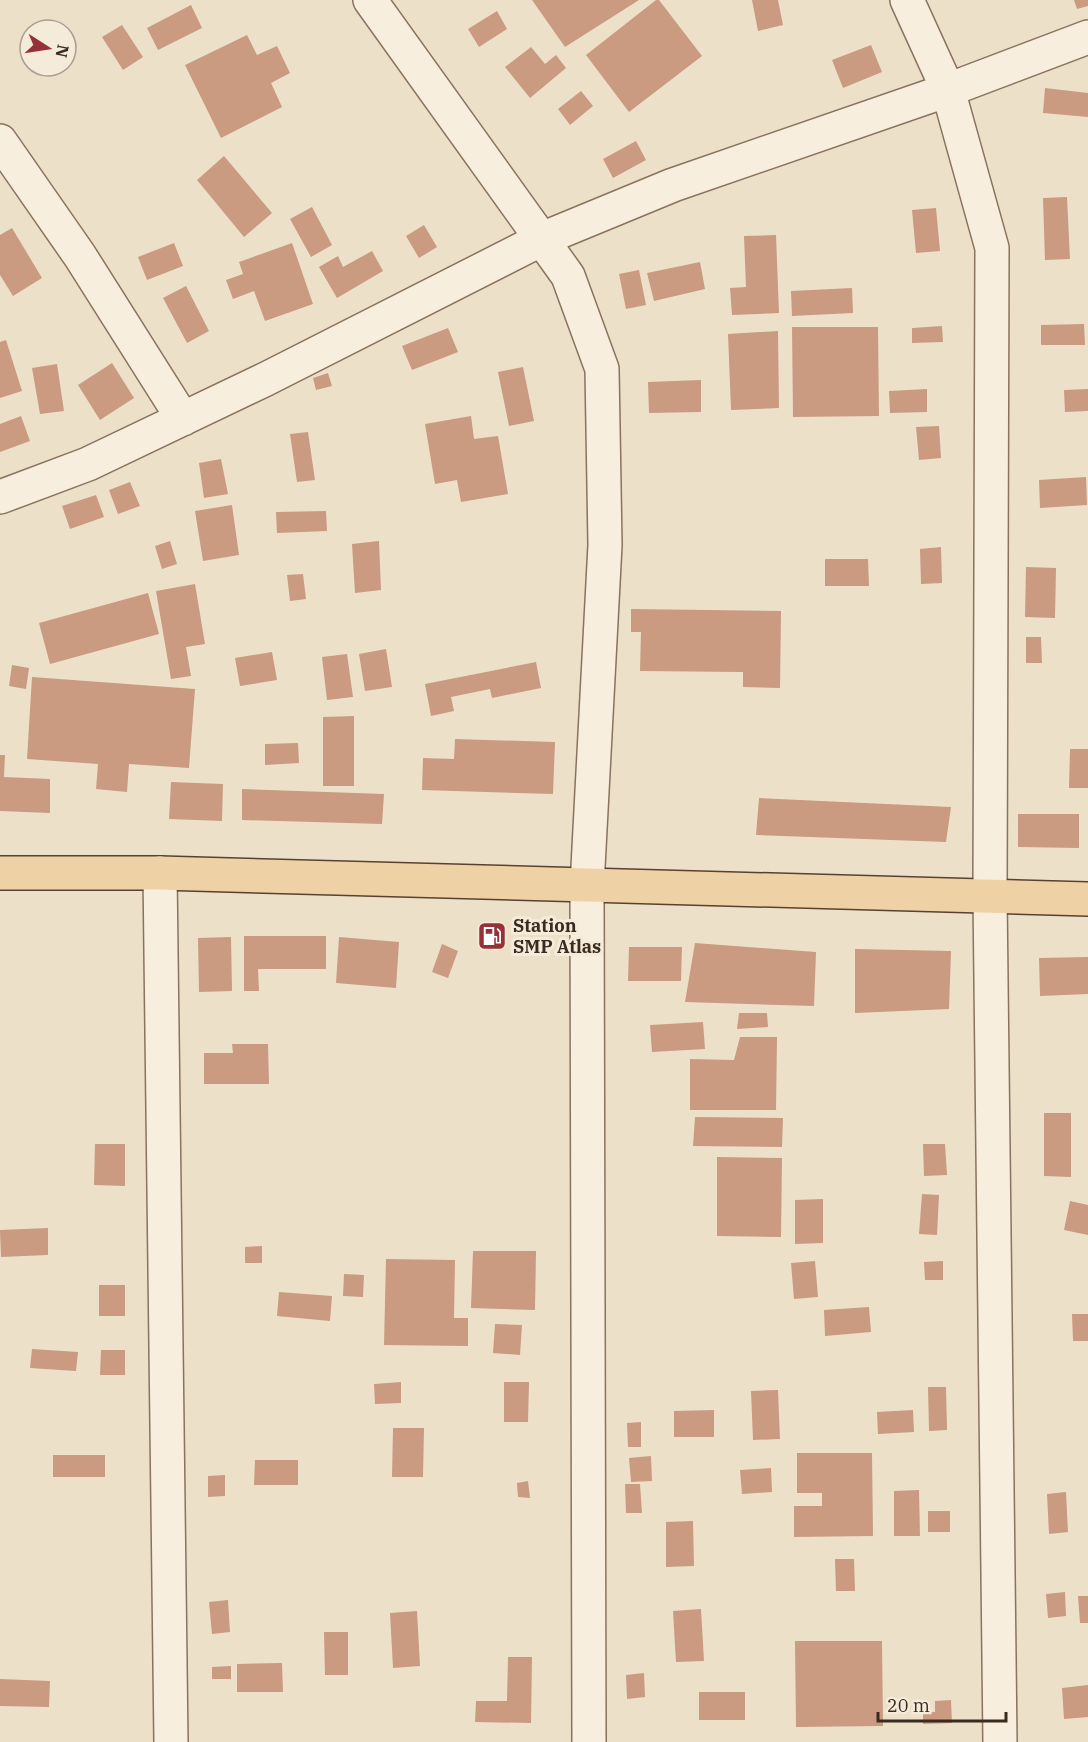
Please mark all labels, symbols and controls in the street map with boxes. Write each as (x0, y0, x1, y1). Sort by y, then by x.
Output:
north arrow (18, 18, 78, 78)
text: N (52, 43, 74, 59)
place label: Station SMP Atlas (513, 914, 601, 958)
fuel station icon: Station SMP Atlas (476, 920, 508, 952)
scale bar (878, 1685, 1006, 1723)
text: 20 m (887, 1694, 930, 1717)

